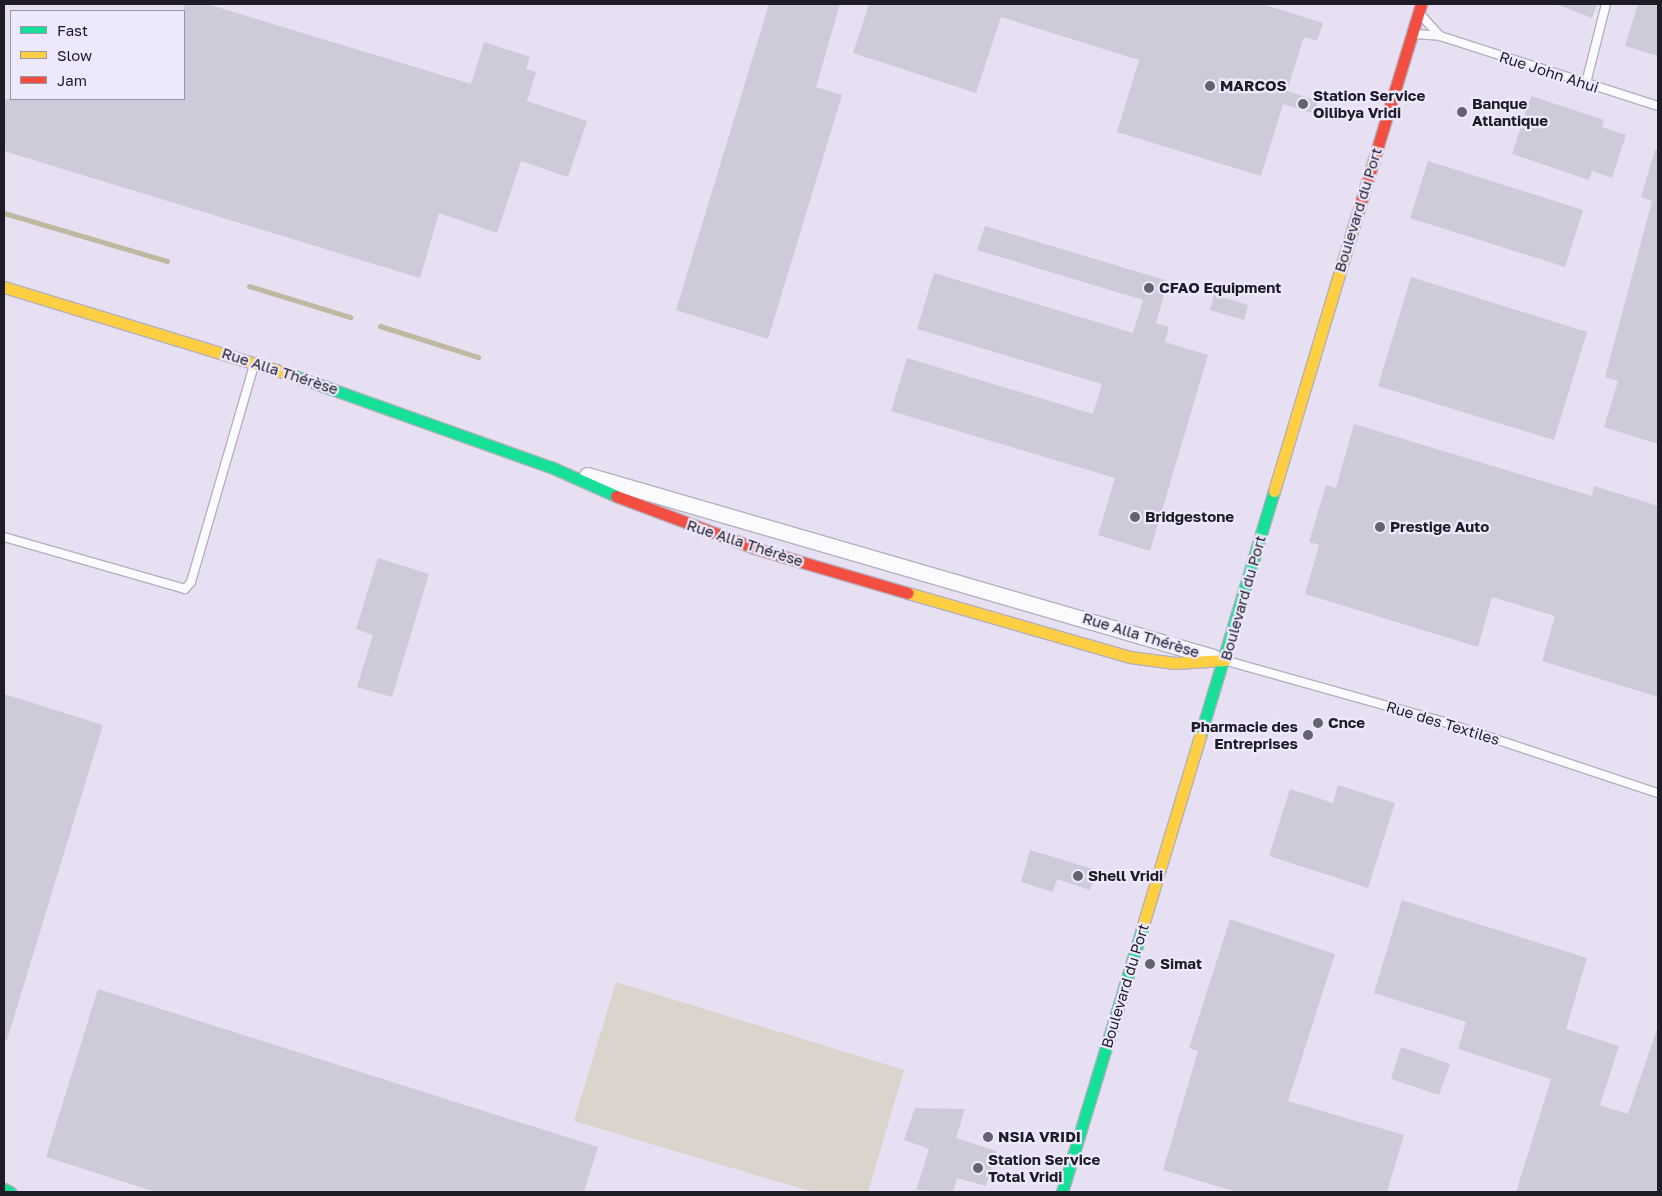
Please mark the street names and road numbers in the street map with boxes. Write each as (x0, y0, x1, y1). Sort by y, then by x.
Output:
street label: Rue John Ahui (1497, 47, 1601, 97)
street label: Boulevard du Port (1331, 146, 1385, 274)
street label: Rue Alla Thérèse (220, 344, 340, 398)
street label: Rue Alla Thérèse (685, 516, 805, 570)
street label: Boulevard du Port (1217, 533, 1269, 663)
street label: Rue Alla Thérèse (1080, 609, 1202, 661)
street label: Rue des Textiles (1384, 697, 1502, 749)
street label: Boulevard du Port (1098, 922, 1152, 1050)

